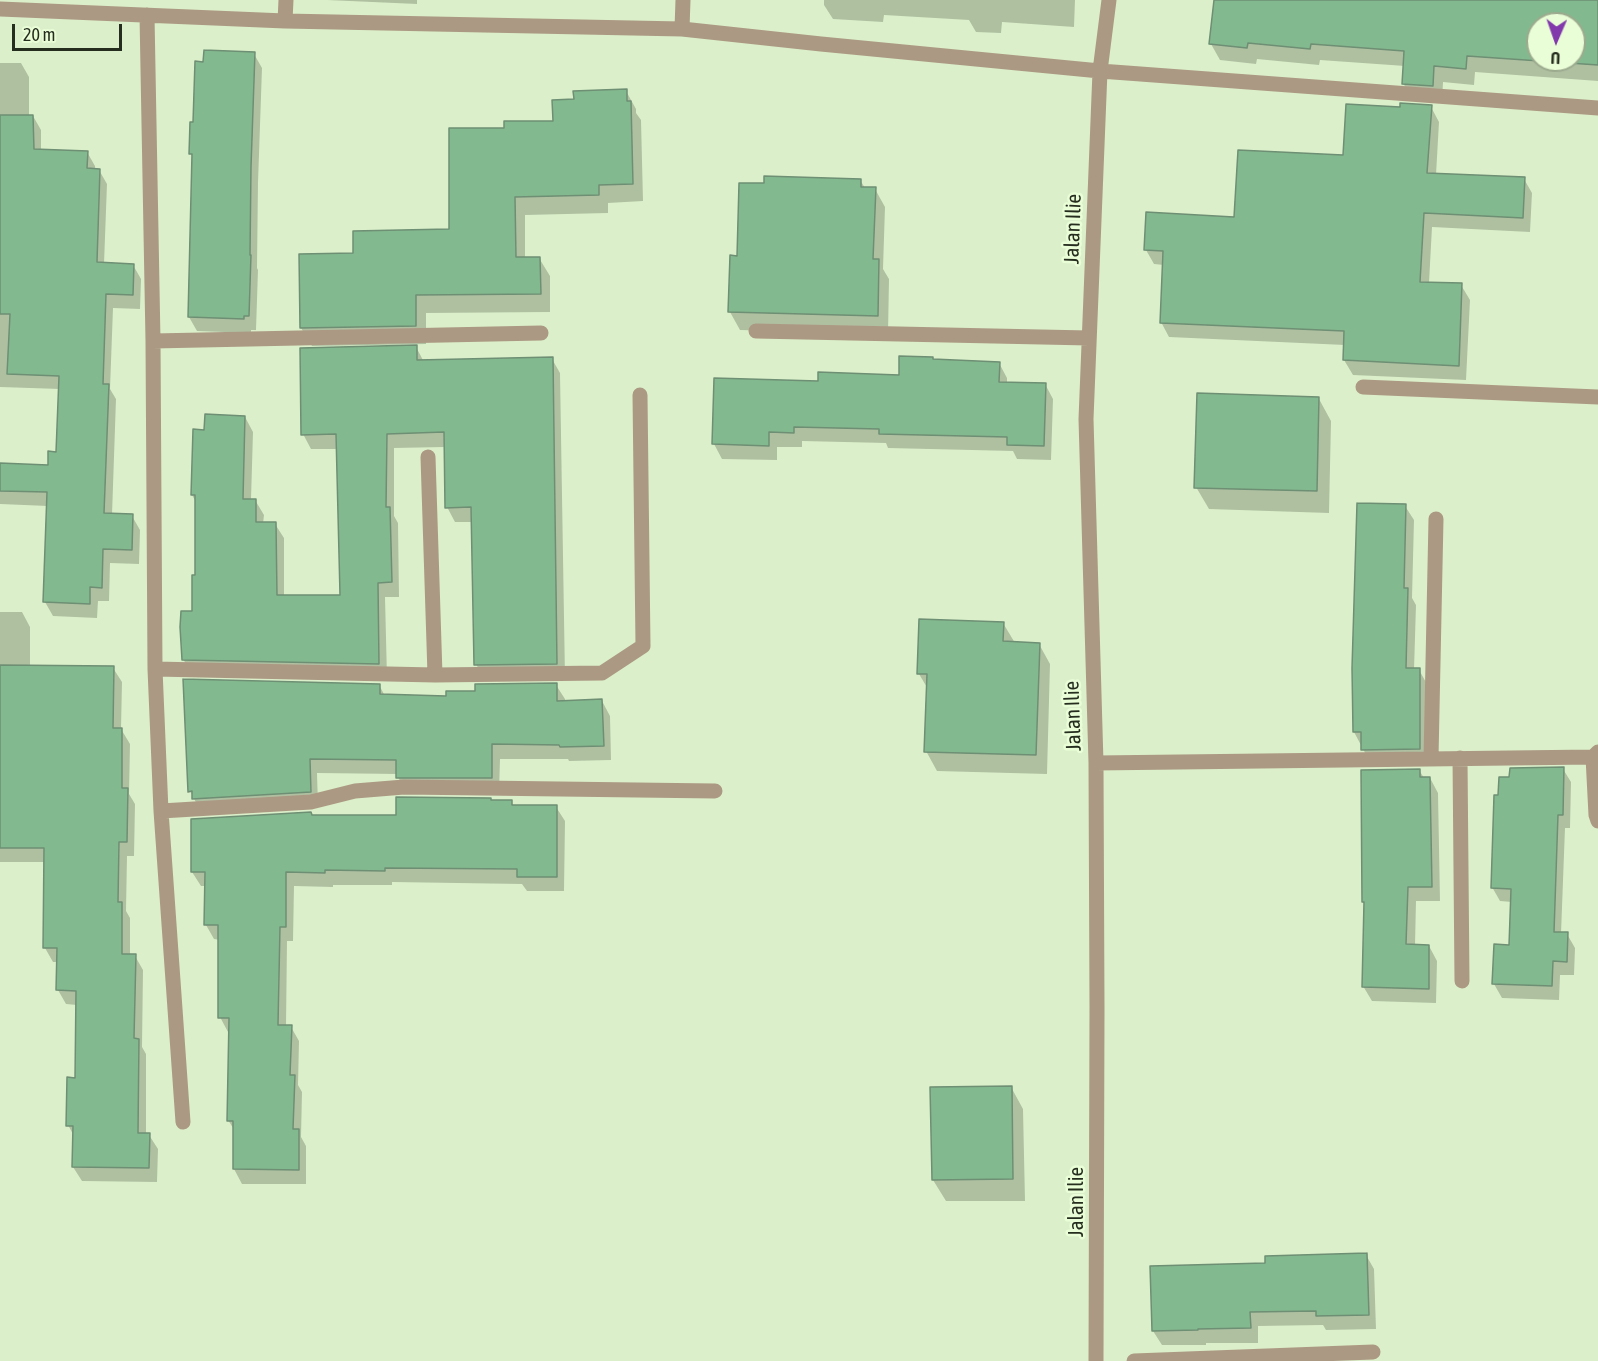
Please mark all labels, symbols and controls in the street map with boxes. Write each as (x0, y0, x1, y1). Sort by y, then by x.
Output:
scale bar (15, 12, 124, 50)
north arrow (1526, 12, 1586, 72)
text: 20 m (23, 24, 55, 45)
text: U (1550, 49, 1560, 67)
street label: Jalan Ilie (1059, 194, 1087, 264)
street label: Jalan Ilie (1059, 681, 1087, 751)
street label: Jalan Ilie (1063, 1167, 1089, 1237)

